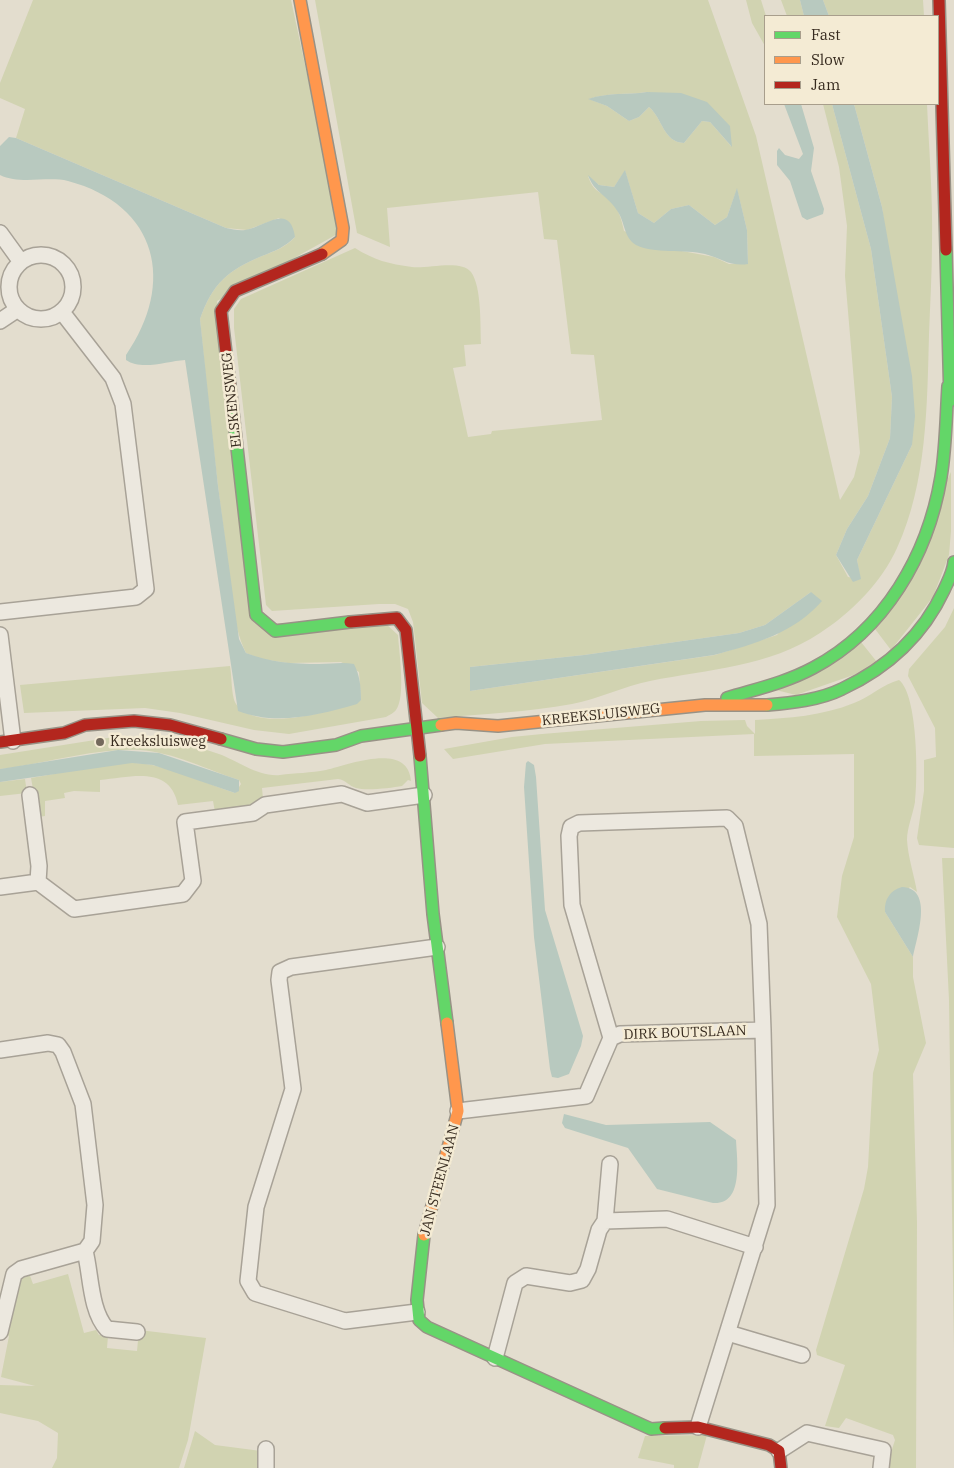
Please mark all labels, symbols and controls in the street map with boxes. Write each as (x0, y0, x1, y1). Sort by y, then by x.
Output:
legend (764, 15, 939, 105)
text: Fast (811, 25, 841, 44)
text: Slow (811, 50, 844, 69)
text: Jam (811, 75, 840, 94)
street label: ELSKENSWEG (219, 351, 245, 449)
street label: KREEKSLUISWEG (541, 700, 661, 730)
place label: Kreeksluisweg (110, 734, 206, 750)
marker: Kreeksluisweg (94, 736, 106, 748)
street label: DIRK BOUTSLAAN (623, 1022, 747, 1044)
street label: JAN STEENLAAN (417, 1122, 463, 1238)

